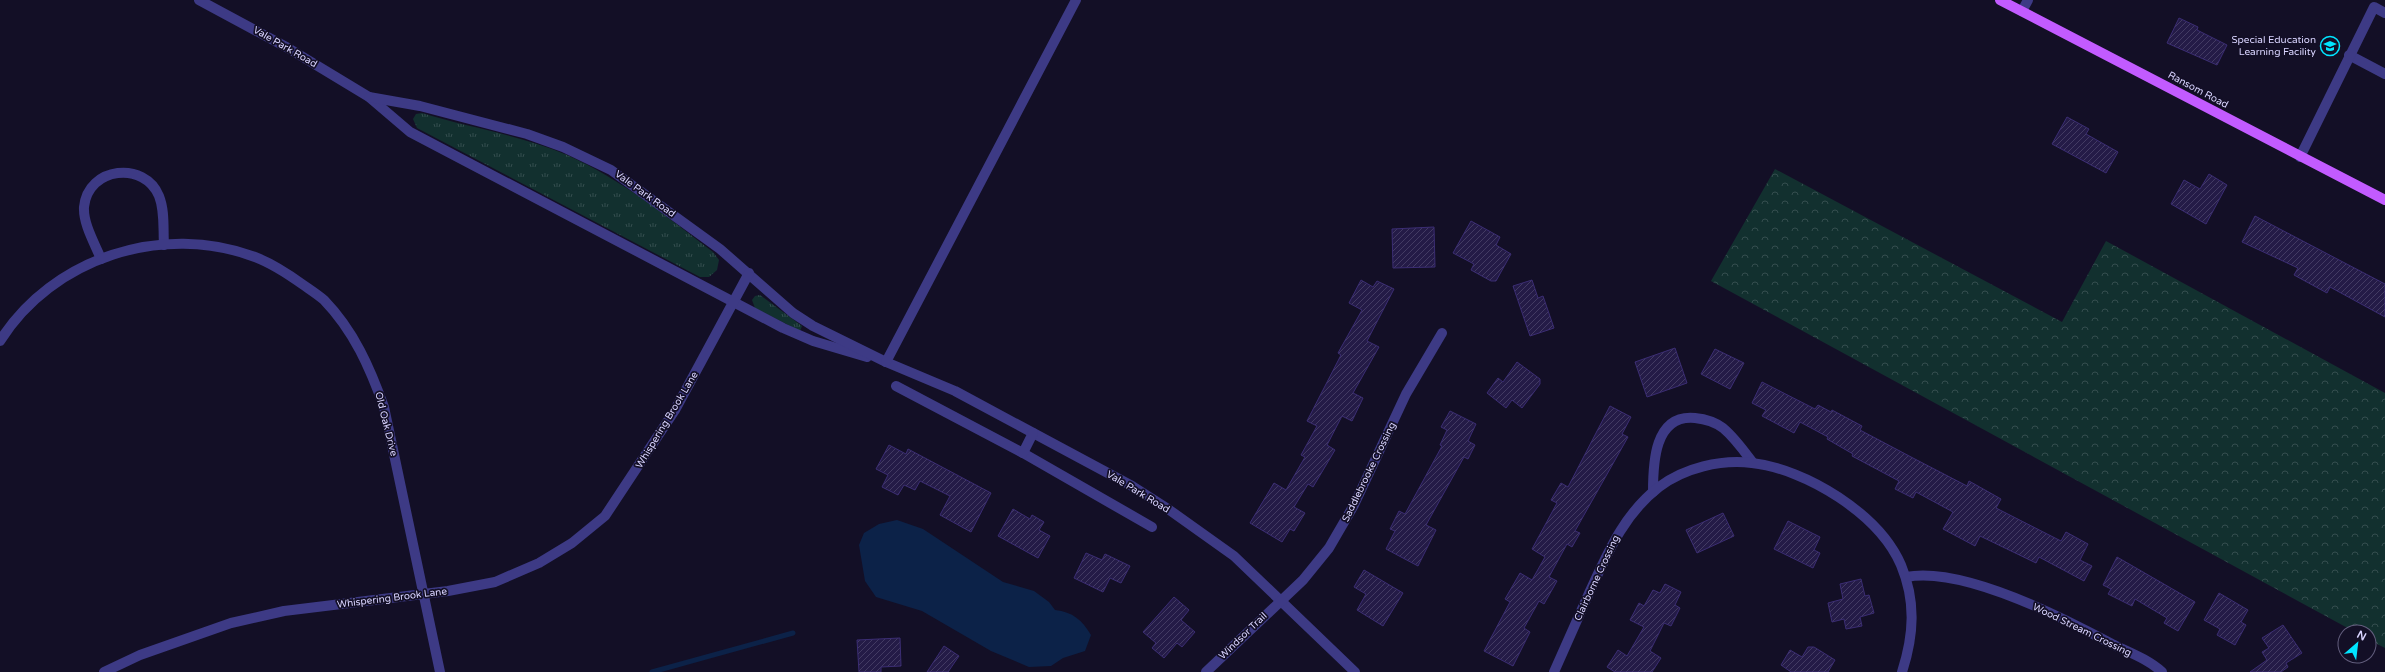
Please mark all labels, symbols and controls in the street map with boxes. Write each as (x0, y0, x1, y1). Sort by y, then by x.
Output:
street label: Vale Park Road (251, 24, 319, 70)
place label: Special Education Learning Facility (2231, 34, 2317, 58)
school or university icon: Special Education Learning Facility (2319, 35, 2341, 57)
street label: Ransom Road (2166, 69, 2230, 111)
street label: Vale Park Road (612, 168, 678, 220)
street label: Whispering Brook Lane (633, 369, 701, 471)
street label: Old Oak Drive (372, 391, 400, 458)
street label: Saddlebrooke Crossing (1340, 420, 1398, 524)
street label: Vale Park Road (1104, 468, 1172, 516)
street label: Clairborne Crossing (1572, 533, 1622, 623)
street label: Whispering Brook Lane (336, 585, 448, 611)
street label: Wood Stream Crossing (2031, 601, 2133, 659)
street label: Windsor Trail (1216, 610, 1270, 662)
north arrow (2337, 624, 2377, 664)
text: N (2355, 628, 2368, 643)

